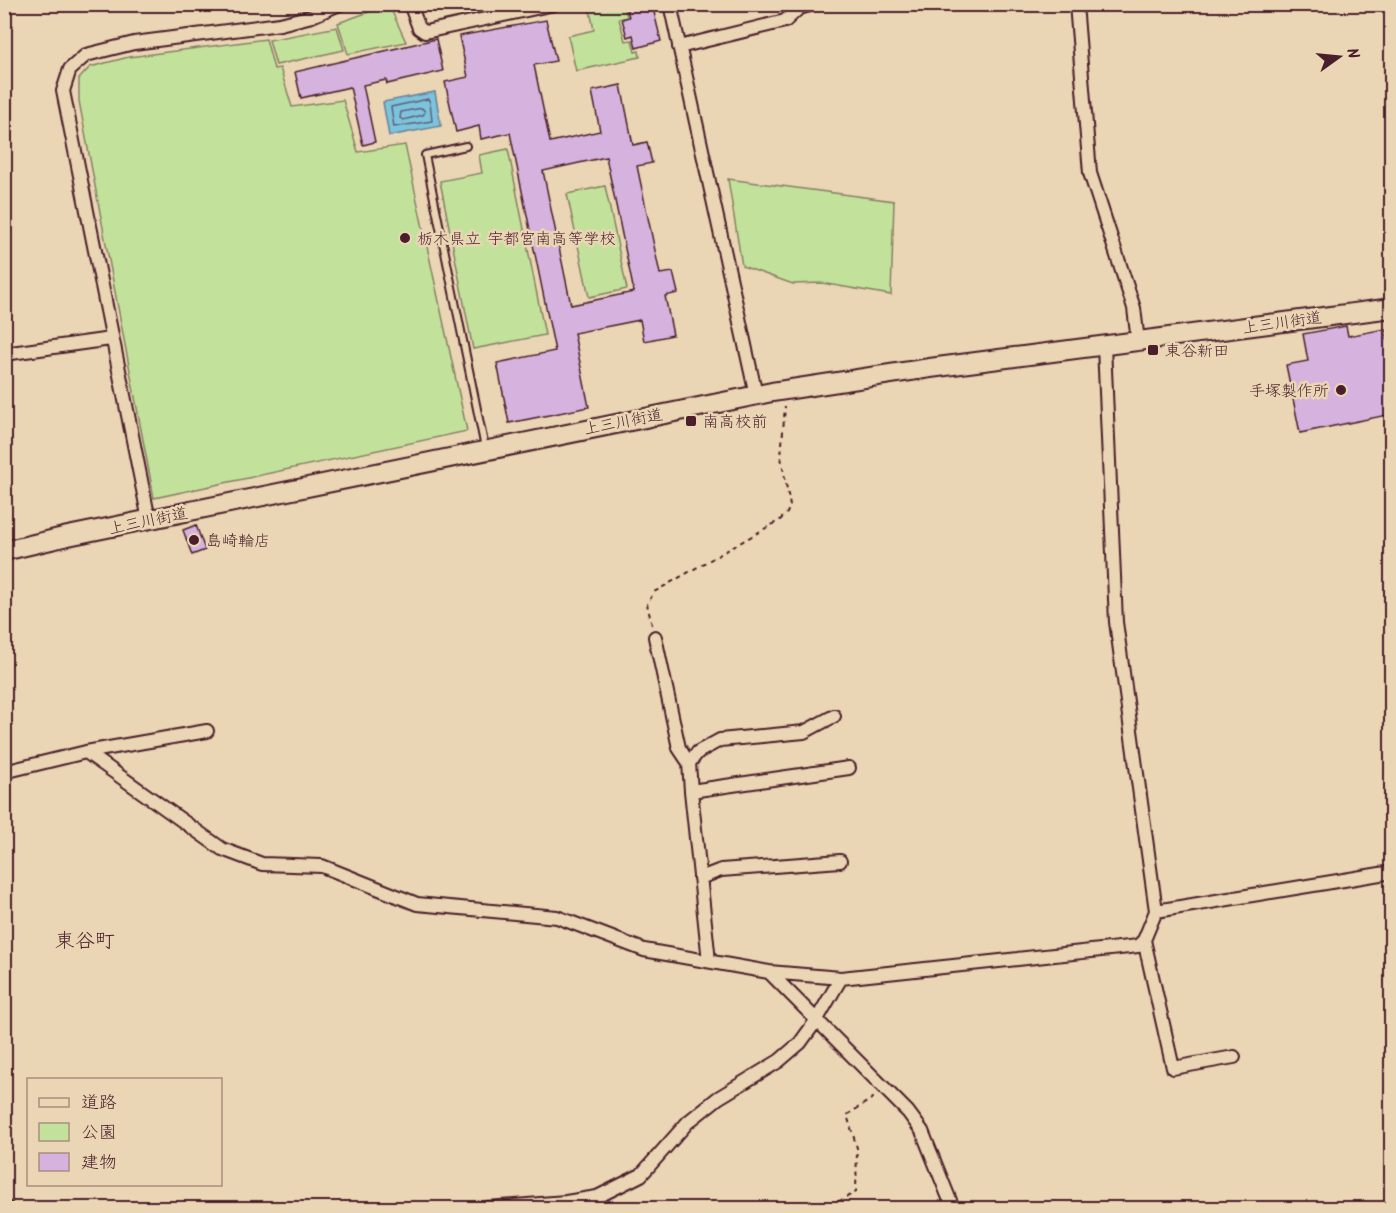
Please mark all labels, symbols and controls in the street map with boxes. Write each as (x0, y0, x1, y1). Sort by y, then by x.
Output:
north arrow (1309, 27, 1369, 87)
text: N (1339, 45, 1365, 62)
place label: 栃木県立 宇都宮南高等学校 (417, 227, 615, 252)
marker: 栃木県立 宇都宮南高等学校 (398, 231, 412, 245)
street label: 上三川街道 (1241, 306, 1324, 341)
place label: 東谷新田 (1165, 339, 1229, 364)
marker: 東谷新田 (1146, 343, 1160, 357)
place label: 手塚製作所 (1249, 379, 1329, 404)
marker: 手塚製作所 (1334, 383, 1348, 397)
street label: 上三川街道 (582, 403, 665, 442)
place label: 南高校前 (703, 410, 767, 435)
marker: 南高校前 (684, 414, 698, 428)
street label: 上三川街道 (107, 501, 190, 542)
place label: 島崎輪店 (206, 529, 270, 554)
marker: 島崎輪店 (187, 533, 201, 547)
district label: 東谷町 (55, 926, 115, 958)
legend (27, 1078, 222, 1186)
text: 道路 (81, 1089, 117, 1118)
text: 公園 (81, 1119, 117, 1148)
text: 建物 (81, 1149, 117, 1178)

